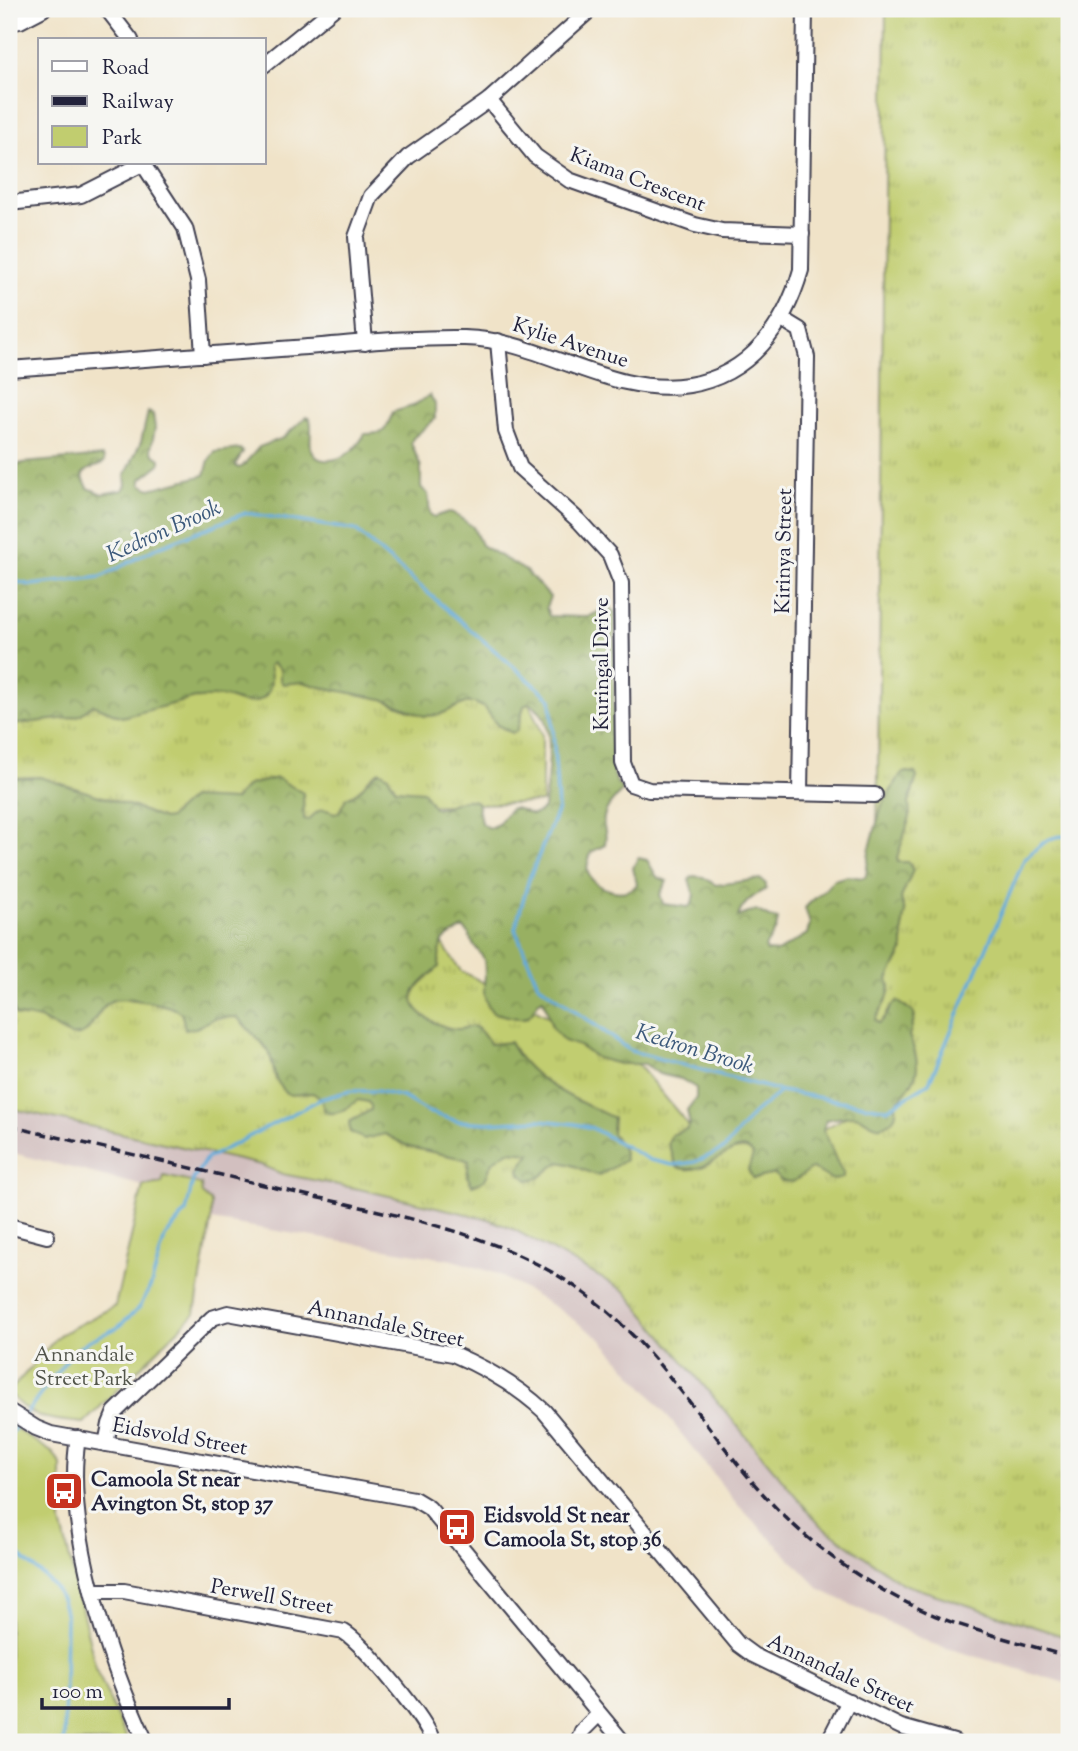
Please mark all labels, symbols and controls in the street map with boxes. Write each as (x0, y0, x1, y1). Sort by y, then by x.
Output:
legend (38, 38, 266, 164)
text: Road (102, 54, 149, 84)
text: Railway (102, 88, 174, 118)
text: Park (102, 124, 143, 154)
street label: Kiama Crescent (565, 141, 710, 221)
street label: Kylie Avenue (508, 311, 632, 377)
street label: Kirinya Street (769, 488, 801, 614)
water label: Kedron Brook (101, 492, 227, 572)
street label: Kuringal Drive (588, 597, 618, 731)
water label: Kedron Brook (631, 1017, 758, 1084)
street label: Annandale Street (304, 1294, 467, 1356)
park label: Annandale Street Park (34, 1341, 134, 1395)
street label: Eidsvold Street (110, 1411, 250, 1465)
place label: Camoola St near Avington St, stop 37 (91, 1466, 274, 1520)
bus stop icon: Camoola St near Avington St, stop 37 (43, 1470, 85, 1512)
place label: Eidsvold St near Camoola St, stop 36 (484, 1502, 661, 1556)
bus stop icon: Eidsvold St near Camoola St, stop 36 (436, 1506, 478, 1548)
street label: Perwell Street (208, 1572, 335, 1623)
street label: Annandale Street (762, 1628, 919, 1722)
scale bar (42, 1667, 229, 1711)
text: 100 m (52, 1678, 103, 1708)

